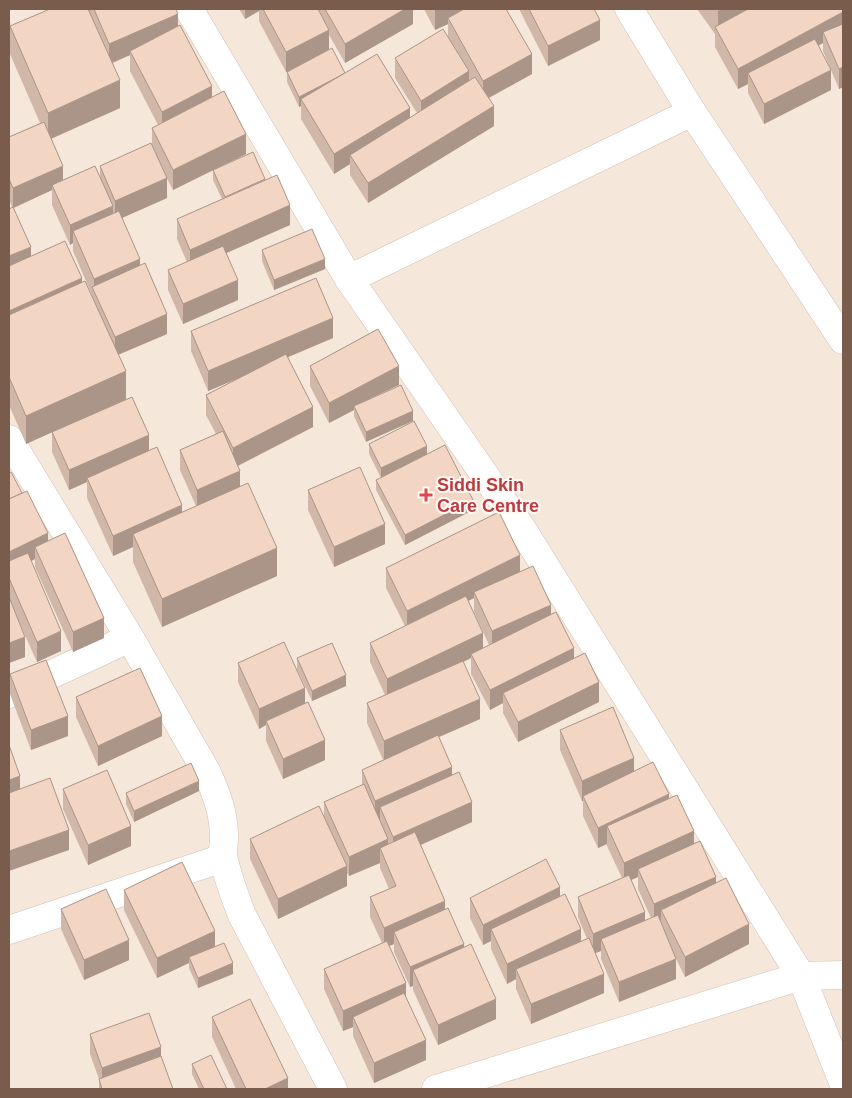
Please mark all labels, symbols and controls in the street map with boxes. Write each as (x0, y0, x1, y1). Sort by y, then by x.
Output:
place label: Siddi Skin Care Centre (437, 475, 539, 516)
marker: Siddi Skin Care Centre (419, 488, 433, 502)

